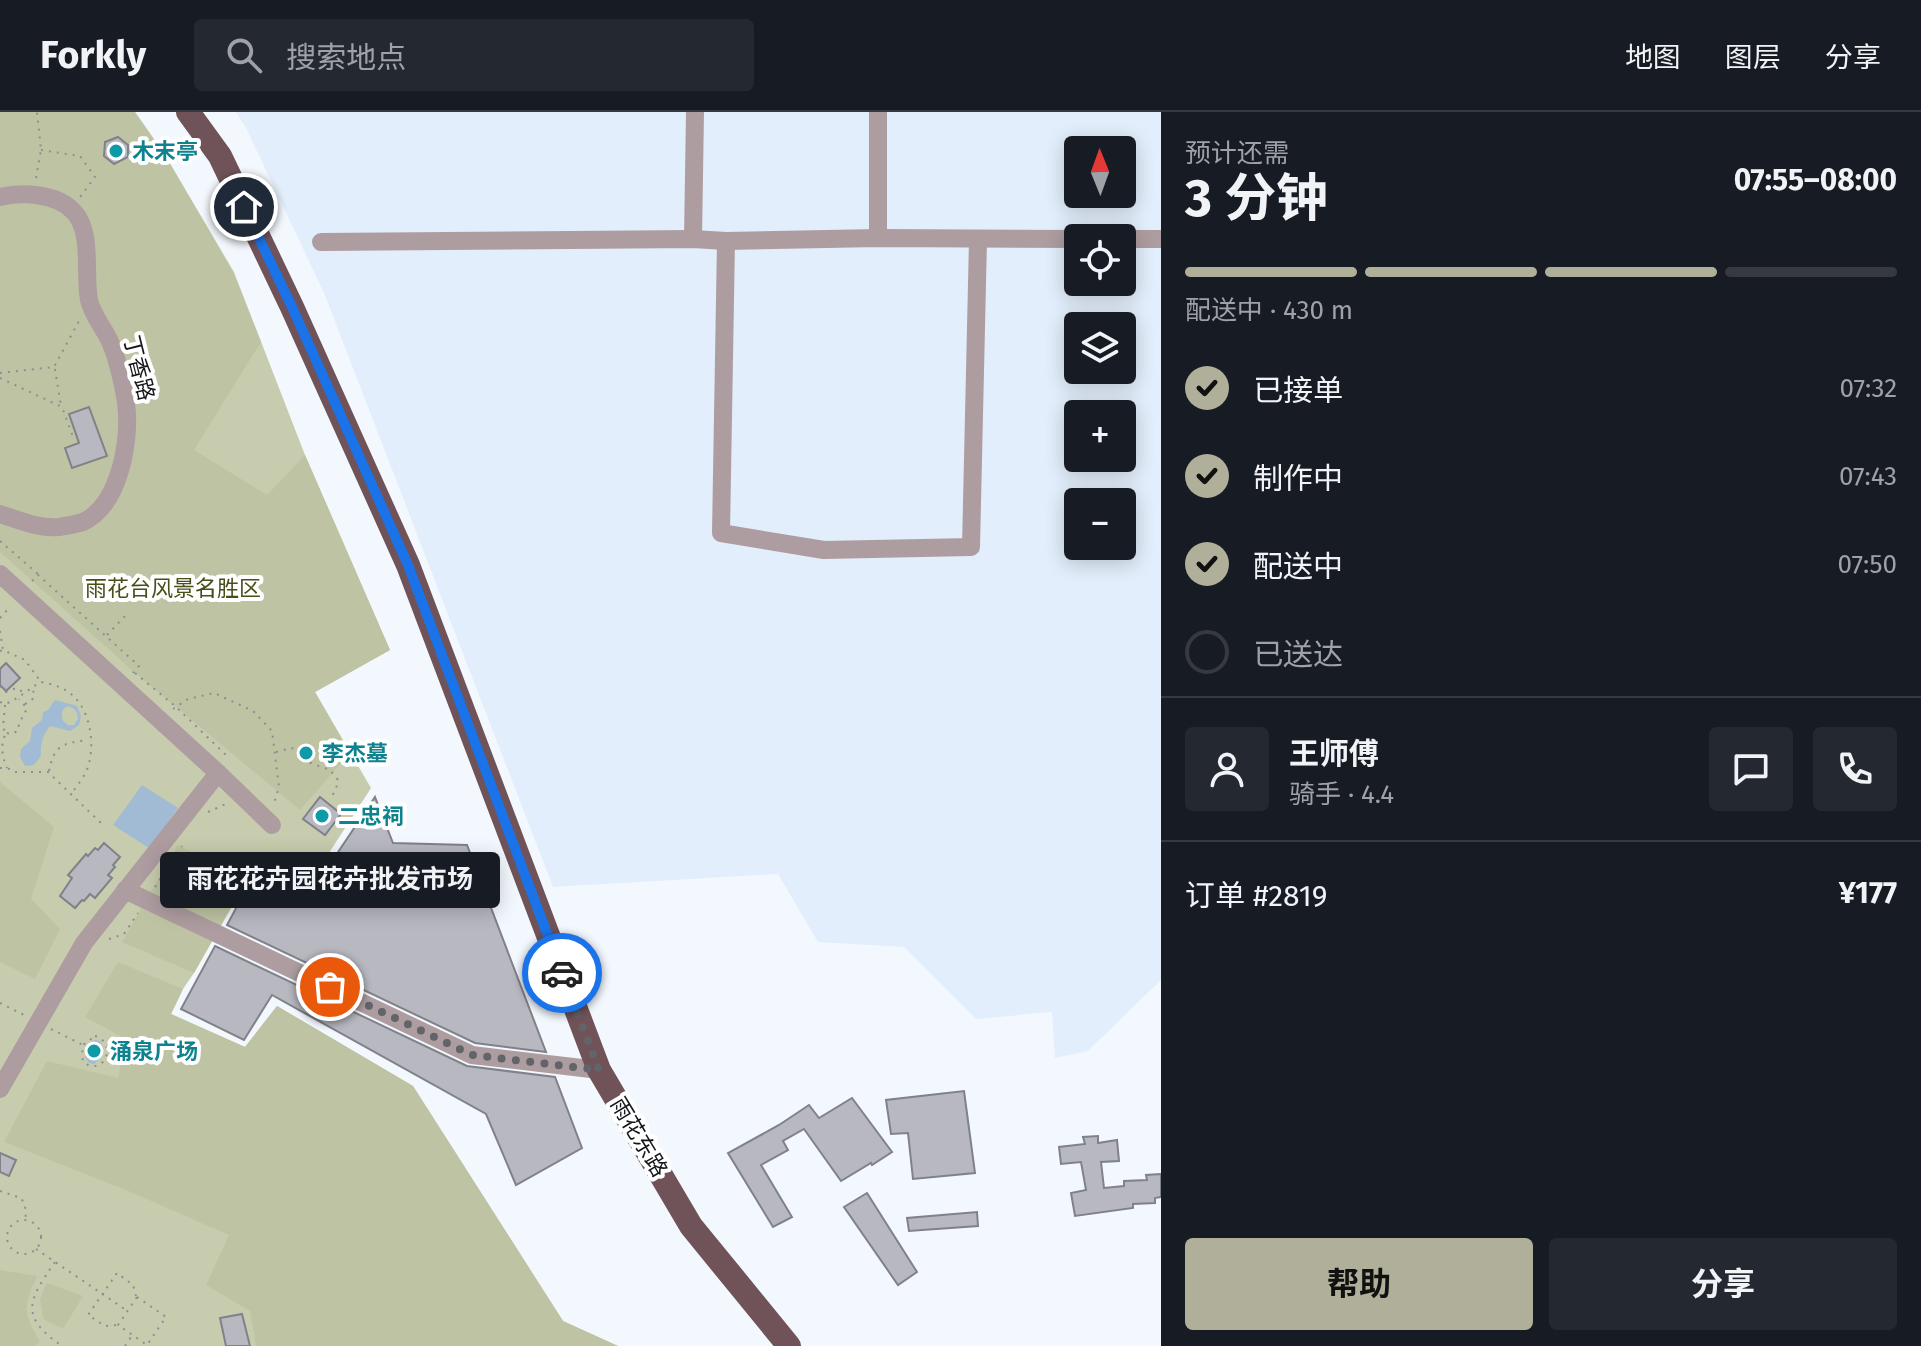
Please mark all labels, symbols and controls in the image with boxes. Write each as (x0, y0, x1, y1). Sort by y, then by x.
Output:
search box (194, 19, 754, 91)
text: Forkly (40, 32, 146, 78)
icon: search (222, 33, 266, 77)
text: 搜索地点 (286, 40, 406, 76)
text: 地图 (1625, 41, 1681, 74)
text: 图层 (1725, 41, 1781, 74)
text: 分享 (1825, 41, 1881, 74)
north arrow (1064, 136, 1136, 208)
map controls (1064, 136, 1136, 560)
place label: 木末亭 (132, 138, 198, 165)
text: 预计还需 (1185, 138, 1289, 169)
marker: 木末亭 (107, 142, 125, 160)
text: 07:55–08:00 (1734, 162, 1897, 198)
text: 3 分钟 (1185, 167, 1328, 230)
pin (210, 173, 278, 241)
icon: home (222, 185, 266, 229)
button: locate (1064, 224, 1136, 296)
text: 配送中 · 430 m (1185, 295, 1353, 326)
button: layers (1064, 312, 1136, 384)
street label: 丁香路 (118, 333, 160, 403)
icon: check (1185, 366, 1229, 410)
text: 已接单 (1253, 373, 1343, 409)
text: 07:32 (1839, 373, 1897, 404)
button: + (1064, 400, 1136, 472)
icon: check (1185, 454, 1229, 498)
text: 制作中 (1253, 461, 1343, 497)
text: 07:43 (1839, 461, 1897, 492)
button: − (1064, 488, 1136, 560)
icon: check (1185, 542, 1229, 586)
text: 配送中 (1253, 549, 1343, 585)
text: 07:50 (1838, 549, 1897, 580)
park label: 雨花台风景名胜区 (85, 575, 261, 602)
text: 已送达 (1253, 637, 1343, 673)
button: person (1185, 727, 1269, 811)
button: chat (1709, 727, 1793, 811)
button: phone (1813, 727, 1897, 811)
text: 王师傅 (1289, 736, 1379, 772)
place label: 李杰墓 (322, 740, 388, 767)
marker: 李杰墓 (297, 744, 315, 762)
text: 骑手 · 4.4 (1289, 779, 1394, 810)
place label: 二忠祠 (338, 803, 404, 830)
marker: 二忠祠 (313, 807, 331, 825)
callout: 雨花花卉园花卉批发市场 (160, 851, 500, 907)
text: 雨花花卉园花卉批发市场 (187, 864, 473, 895)
text: ¥177 (1839, 875, 1897, 911)
text: 订单 #2819 (1185, 878, 1327, 914)
courier (522, 933, 602, 1013)
icon: car (540, 951, 584, 995)
pin (296, 953, 364, 1021)
icon: bag (308, 965, 352, 1009)
place label: 涌泉广场 (110, 1038, 198, 1065)
marker: 涌泉广场 (85, 1042, 103, 1060)
street label: 雨花东路 (605, 1092, 673, 1182)
button: 帮助 (1185, 1238, 1533, 1330)
button: 分享 (1549, 1238, 1897, 1330)

